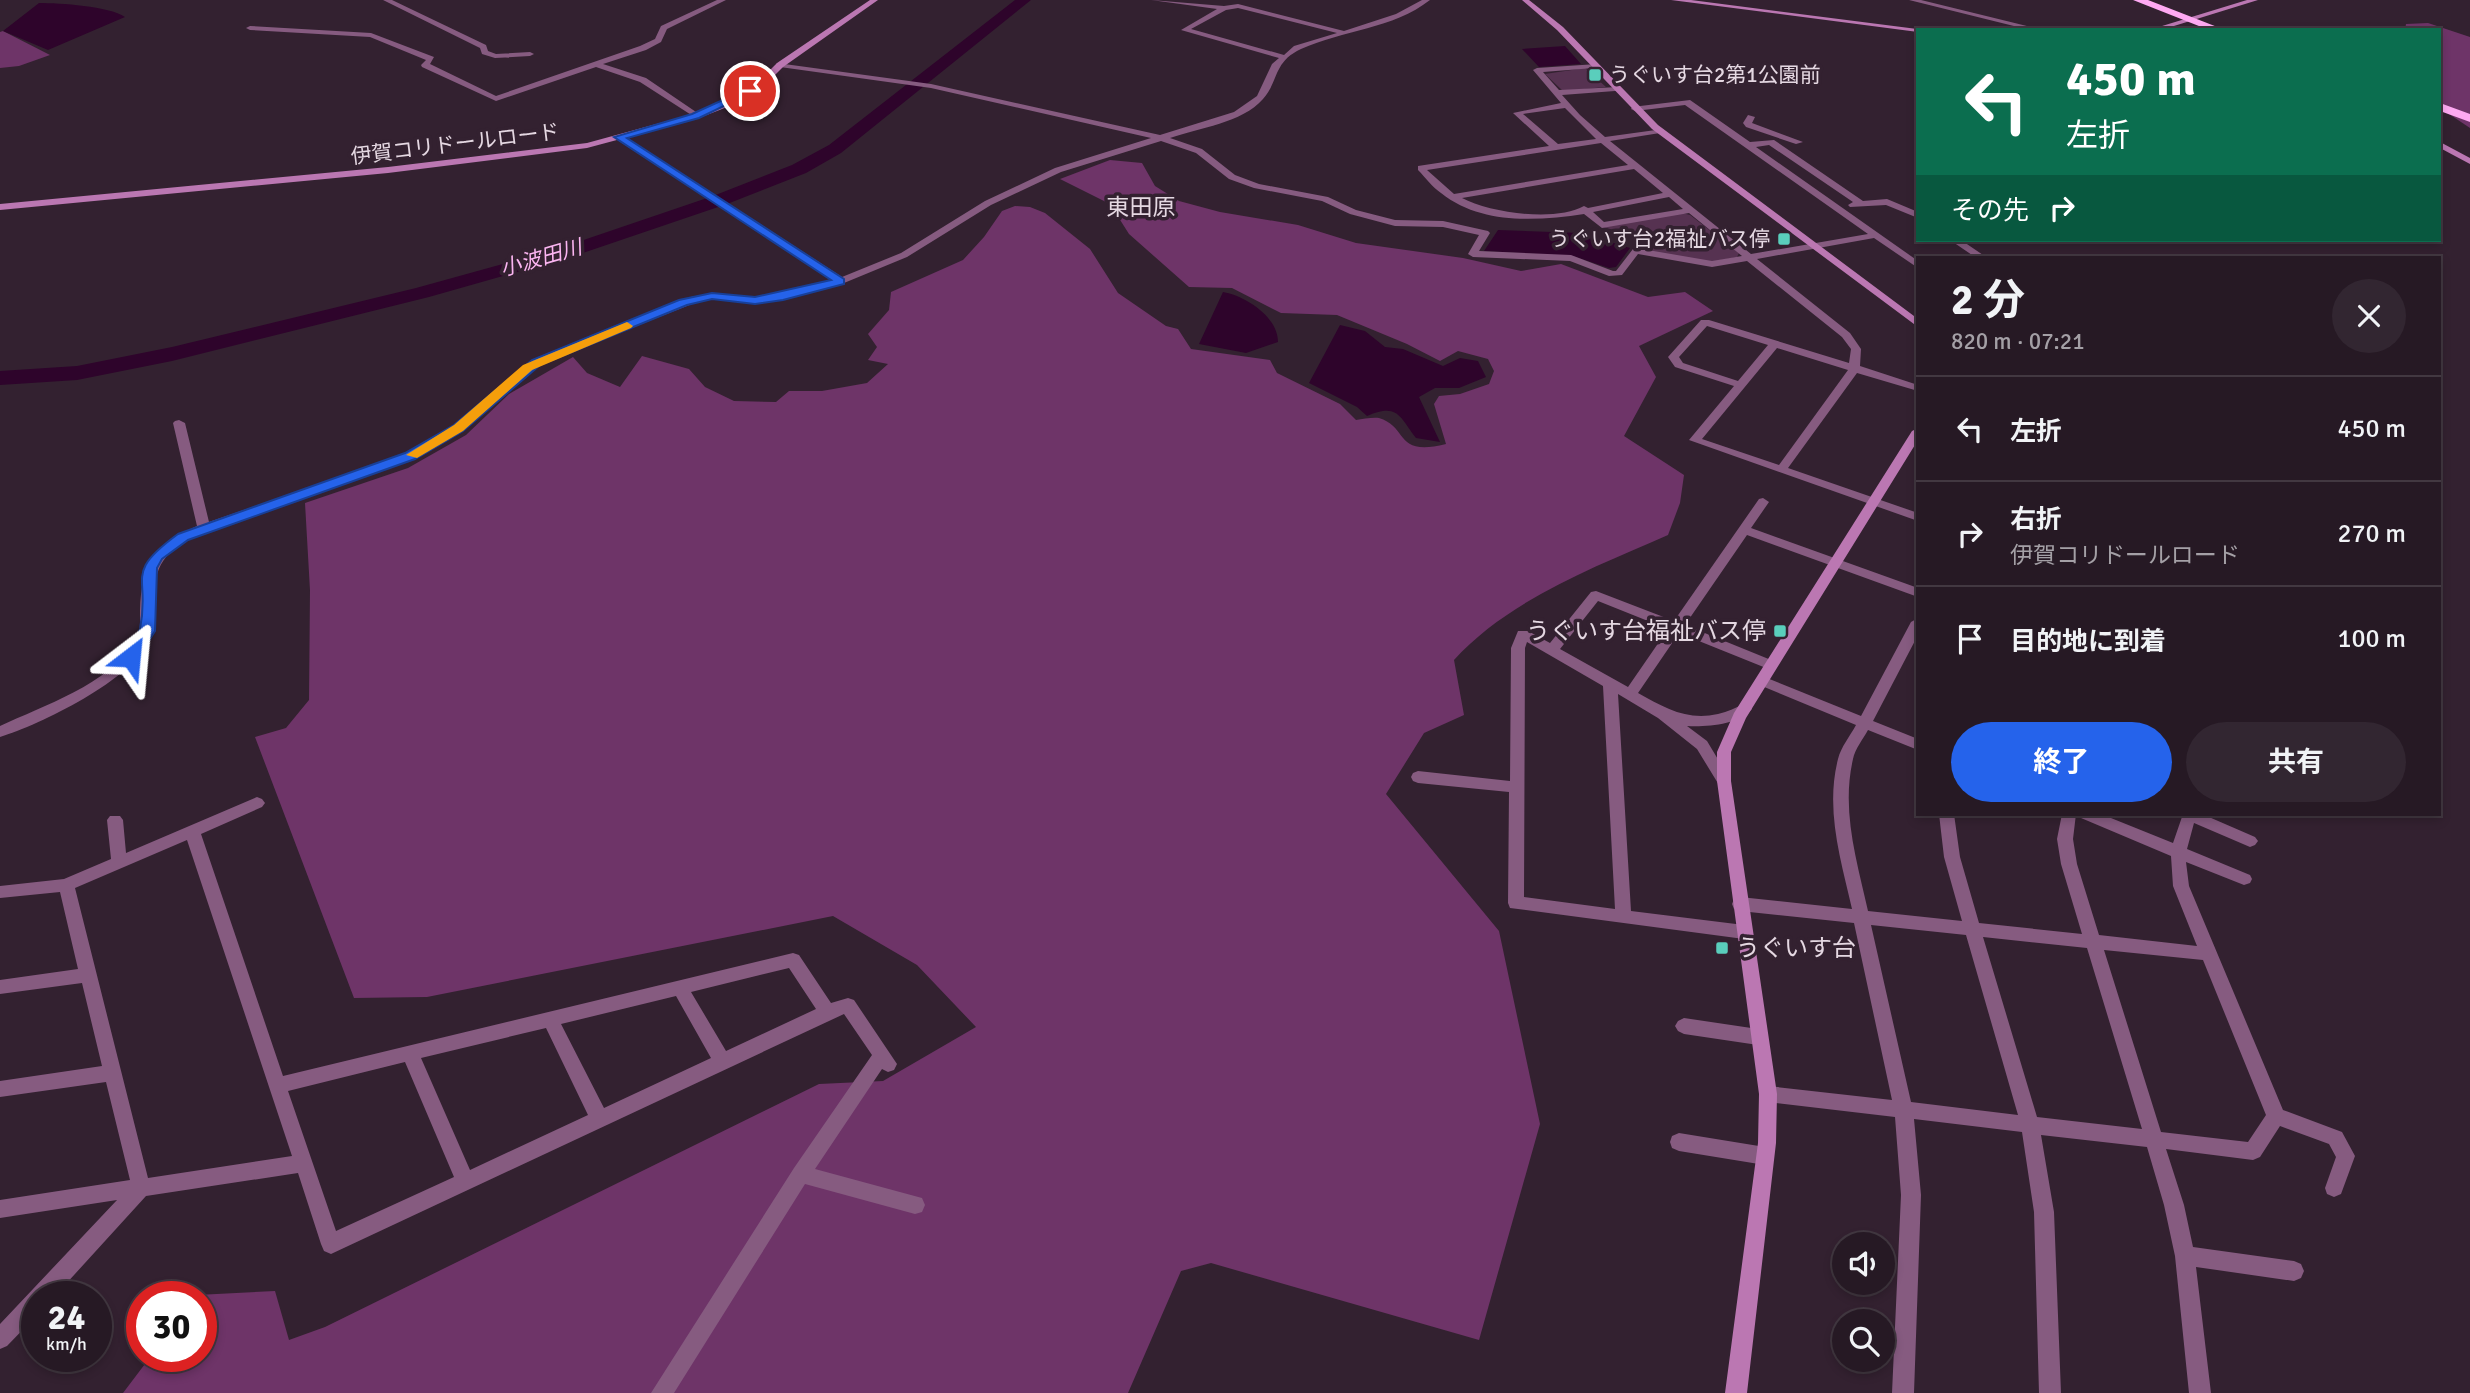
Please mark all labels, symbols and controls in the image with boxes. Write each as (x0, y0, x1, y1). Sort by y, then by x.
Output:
text: 450 m (2066, 49, 2196, 109)
icon: left (1951, 56, 2042, 147)
pin (720, 61, 780, 121)
place label: うぐいす台2第1公園前 (1609, 62, 1821, 88)
marker: うぐいす台2第1公園前 (1587, 67, 1603, 83)
icon: arrive (731, 72, 769, 110)
text: 左折 (2066, 116, 2130, 155)
street label: 伊賀コリドールロード (349, 118, 561, 170)
icon: right (2043, 189, 2081, 227)
district label: 東田原 (1107, 193, 1176, 222)
text: その先 (1951, 195, 2029, 227)
place label: うぐいす台2福祉バス停 (1549, 226, 1770, 252)
marker: うぐいす台2福祉バス停 (1776, 231, 1792, 247)
water label: 小波田川 (497, 233, 587, 282)
text: 2 分 (1951, 275, 2025, 326)
button: close (2332, 279, 2406, 353)
text: 820 m · 07:21 (1951, 327, 2085, 356)
icon: left (1951, 410, 1989, 448)
text: 450 m (2337, 413, 2406, 445)
text: 左折 (2010, 416, 2062, 448)
text: 右折 (2010, 504, 2062, 536)
icon: right (1951, 515, 1989, 553)
text: 270 m (2337, 518, 2406, 550)
text: 伊賀コリドールロード (2010, 541, 2240, 570)
place label: うぐいす台福祉バス停 (1526, 616, 1766, 646)
position arrow (94, 620, 168, 694)
icon: arrive (1951, 620, 1989, 658)
marker: うぐいす台福祉バス停 (1772, 623, 1788, 639)
text: 100 m (2337, 623, 2406, 655)
text: 目的地に到着 (2010, 626, 2166, 658)
button: 終了 (1951, 722, 2172, 802)
button: 共有 (2186, 722, 2406, 802)
place label: うぐいす台 (1736, 933, 1856, 963)
marker: うぐいす台 (1714, 940, 1730, 956)
map controls (1832, 1232, 1895, 1372)
button: sound (1832, 1232, 1895, 1295)
speed limit sign: 30 (126, 1281, 217, 1372)
text: 24 (48, 1296, 85, 1339)
button: search (1832, 1309, 1895, 1372)
text: km/h (46, 1333, 87, 1355)

